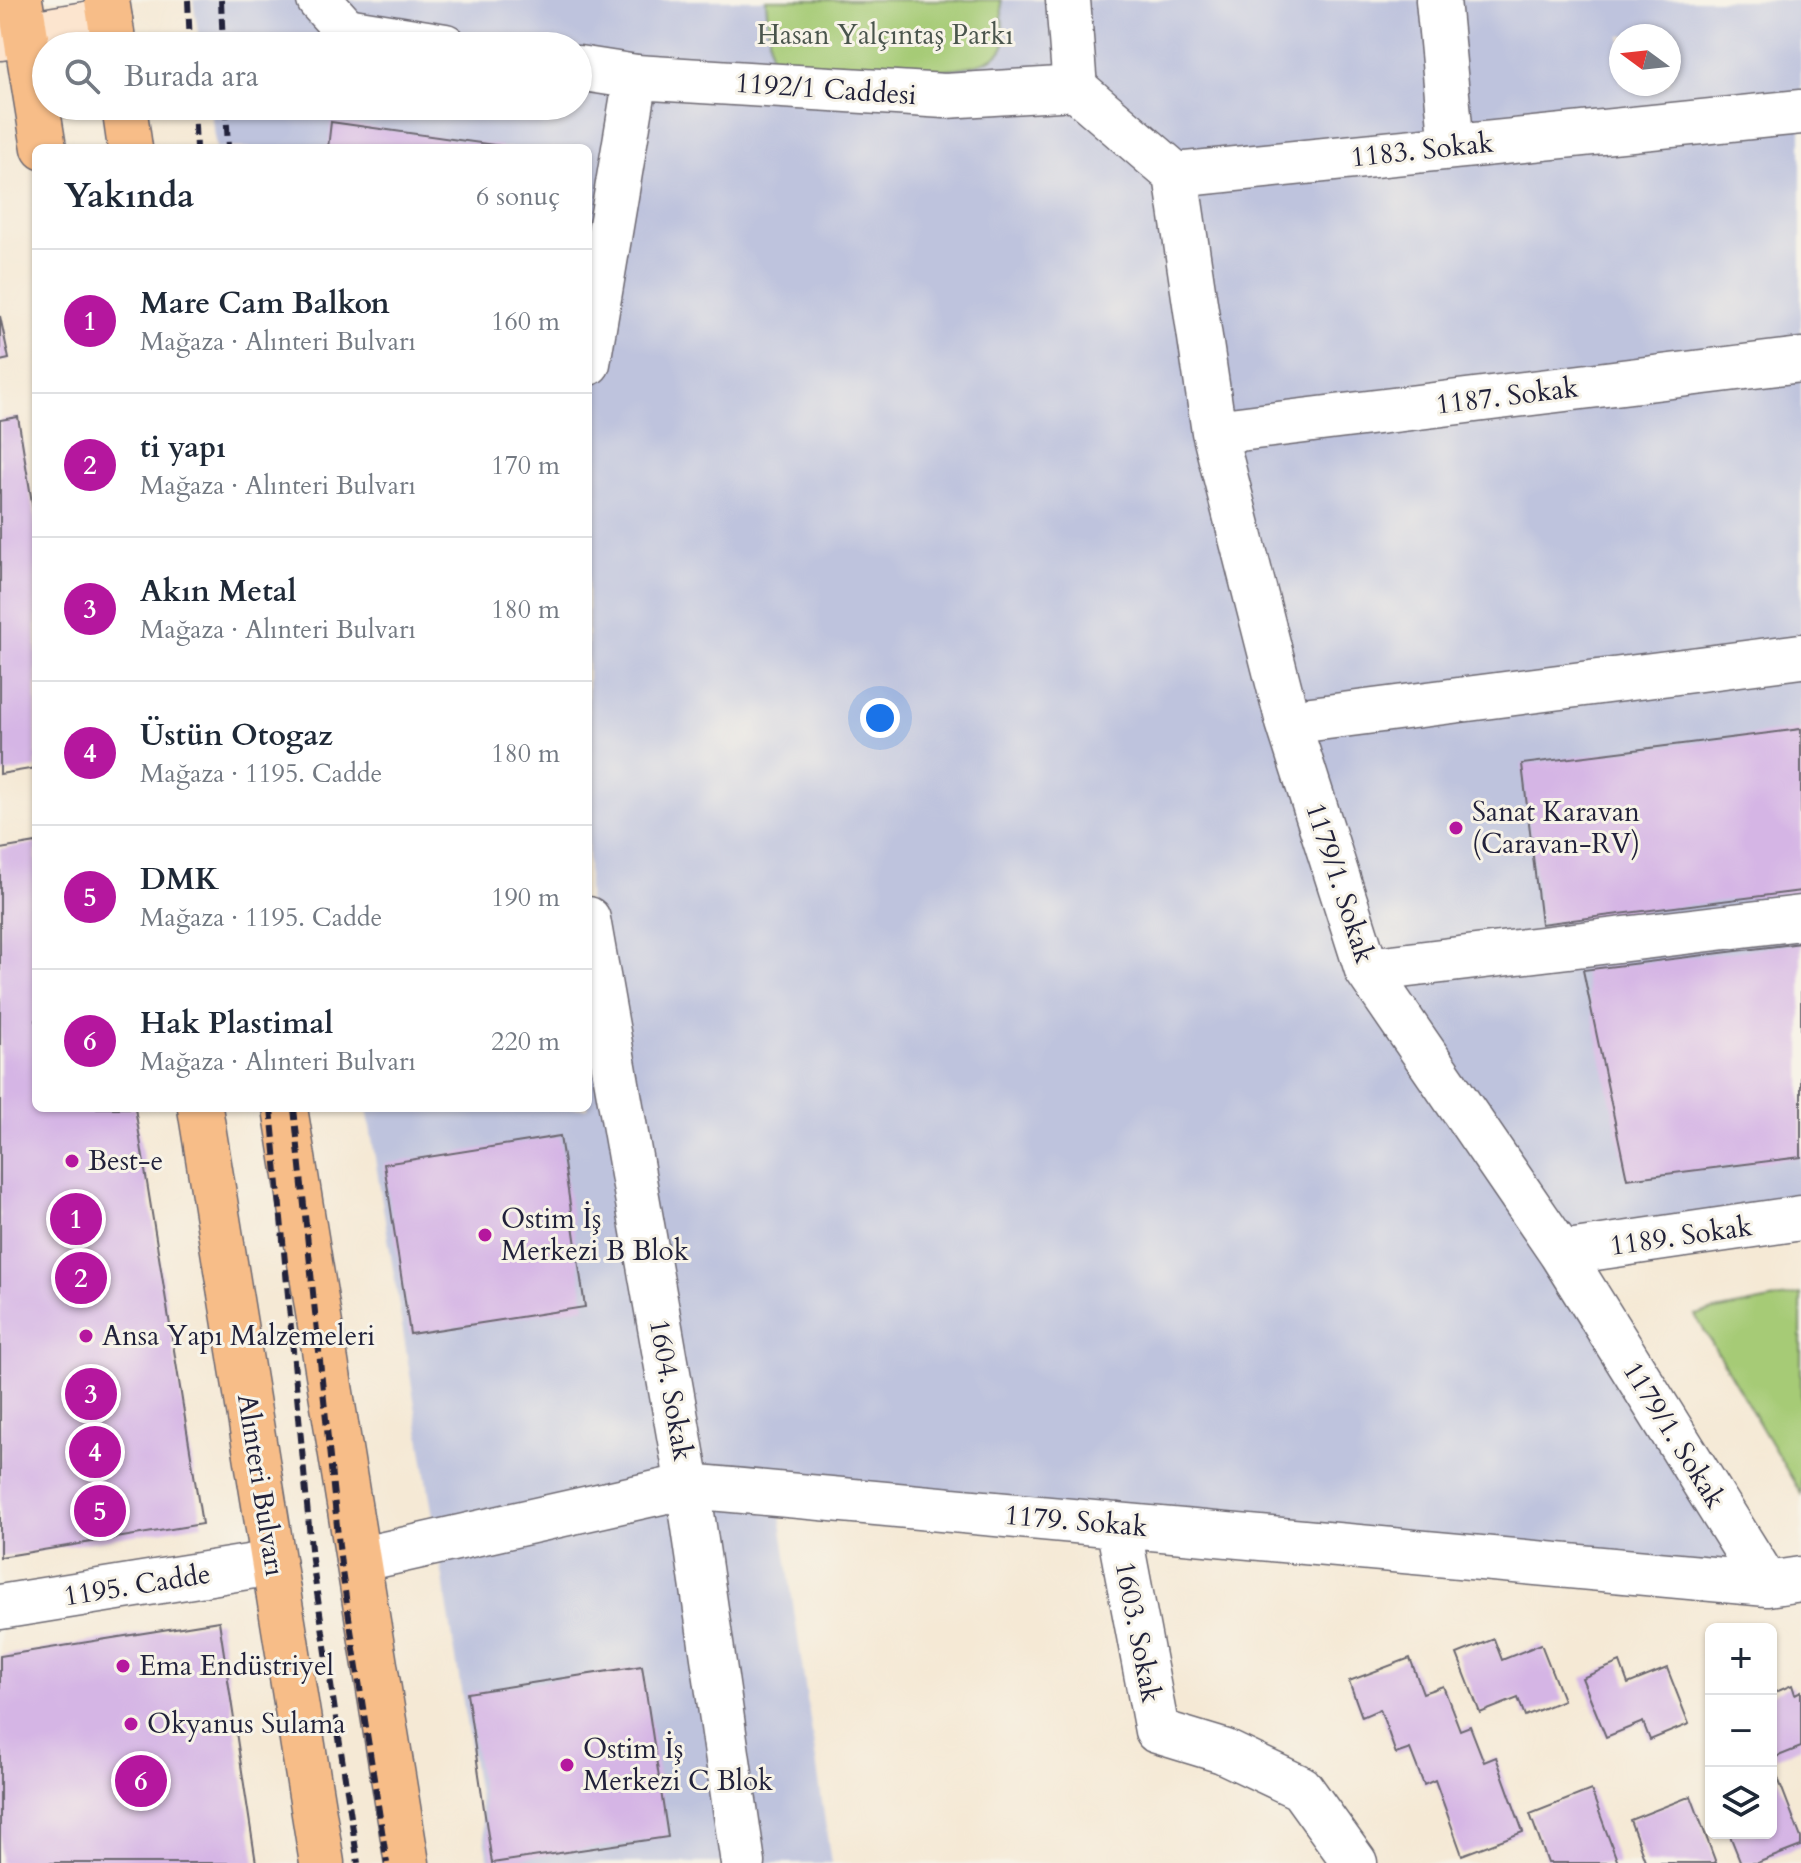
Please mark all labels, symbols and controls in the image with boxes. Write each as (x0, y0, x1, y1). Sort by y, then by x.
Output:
park label: Hasan Yalçıntaş Parkı (757, 16, 1013, 54)
north arrow (1609, 24, 1681, 96)
search box (32, 32, 592, 120)
icon: search (60, 54, 104, 98)
text: Burada ara (124, 56, 259, 97)
street label: 1192/1 Caddesi (734, 64, 918, 114)
street label: 1183. Sokak (1349, 124, 1495, 176)
text: Yakında (64, 173, 194, 219)
text: 6 sonuç (476, 179, 560, 214)
text: Mare Cam Balkon (140, 283, 390, 324)
text: 1 (83, 304, 97, 339)
text: 160 m (491, 304, 560, 339)
text: Mağaza · Alınteri Bulvarı (140, 324, 416, 359)
street label: 1187. Sokak (1434, 368, 1580, 424)
text: ti yapı (140, 427, 226, 468)
text: 2 (83, 448, 97, 483)
text: 170 m (491, 448, 560, 483)
text: Mağaza · Alınteri Bulvarı (140, 468, 416, 503)
text: Akın Metal (140, 571, 296, 612)
text: 3 (83, 592, 97, 627)
text: 180 m (491, 592, 560, 627)
text: Mağaza · Alınteri Bulvarı (140, 612, 416, 647)
your location (860, 698, 900, 738)
text: Üstün Otogaz (140, 715, 333, 756)
text: 4 (83, 736, 97, 771)
text: 180 m (491, 736, 560, 771)
text: Mağaza · 1195. Cadde (140, 756, 382, 791)
place label: Sanat Karavan (Caravan-RV) (1472, 793, 1640, 863)
street label: 1179/1. Sokak (1296, 798, 1384, 968)
marker: Sanat Karavan (Caravan-RV) (1447, 819, 1465, 837)
text: DMK (140, 859, 219, 900)
text: 5 (83, 880, 97, 915)
text: 190 m (491, 880, 560, 915)
text: Mağaza · 1195. Cadde (140, 900, 382, 935)
text: Hak Plastimal (140, 1003, 333, 1044)
text: 6 (83, 1024, 97, 1059)
text: 220 m (491, 1024, 560, 1059)
text: Mağaza · Alınteri Bulvarı (140, 1044, 416, 1079)
place label: Best-e (88, 1142, 163, 1180)
marker: Best-e (63, 1152, 81, 1170)
pin: 1 (50, 1189, 102, 1249)
place label: Ostim İş Merkezi B Blok (501, 1200, 689, 1270)
street label: 1189. Sokak (1607, 1207, 1755, 1265)
marker: Ostim İş Merkezi B Blok (476, 1226, 494, 1244)
pin: 2 (55, 1248, 107, 1308)
street label: 1604. Sokak (640, 1316, 702, 1464)
place label: Ansa Yapı Malzemeleri (102, 1317, 375, 1355)
marker: Ansa Yapı Malzemeleri (77, 1327, 95, 1345)
street label: 1179/1. Sokak (1614, 1354, 1734, 1516)
pin: 3 (65, 1364, 117, 1424)
street label: Alınteri Bulvarı (228, 1391, 294, 1579)
pin: 4 (69, 1422, 121, 1482)
pin: 5 (74, 1481, 126, 1541)
street label: 1179. Sokak (1003, 1496, 1149, 1546)
street label: 1195. Cadde (61, 1555, 213, 1615)
street label: 1603. Sokak (1106, 1558, 1170, 1706)
map controls (1705, 1623, 1777, 1839)
button: + (1705, 1623, 1777, 1695)
place label: Ema Endüstriyel (139, 1647, 334, 1685)
marker: Ema Endüstriyel (114, 1657, 132, 1675)
button: − (1705, 1695, 1777, 1767)
place label: Okyanus Sulama (147, 1705, 346, 1743)
marker: Okyanus Sulama (122, 1715, 140, 1733)
place label: Ostim İş Merkezi C Blok (583, 1730, 773, 1800)
pin: 6 (115, 1751, 167, 1811)
marker: Ostim İş Merkezi C Blok (558, 1756, 576, 1774)
button: layers (1705, 1767, 1777, 1839)

